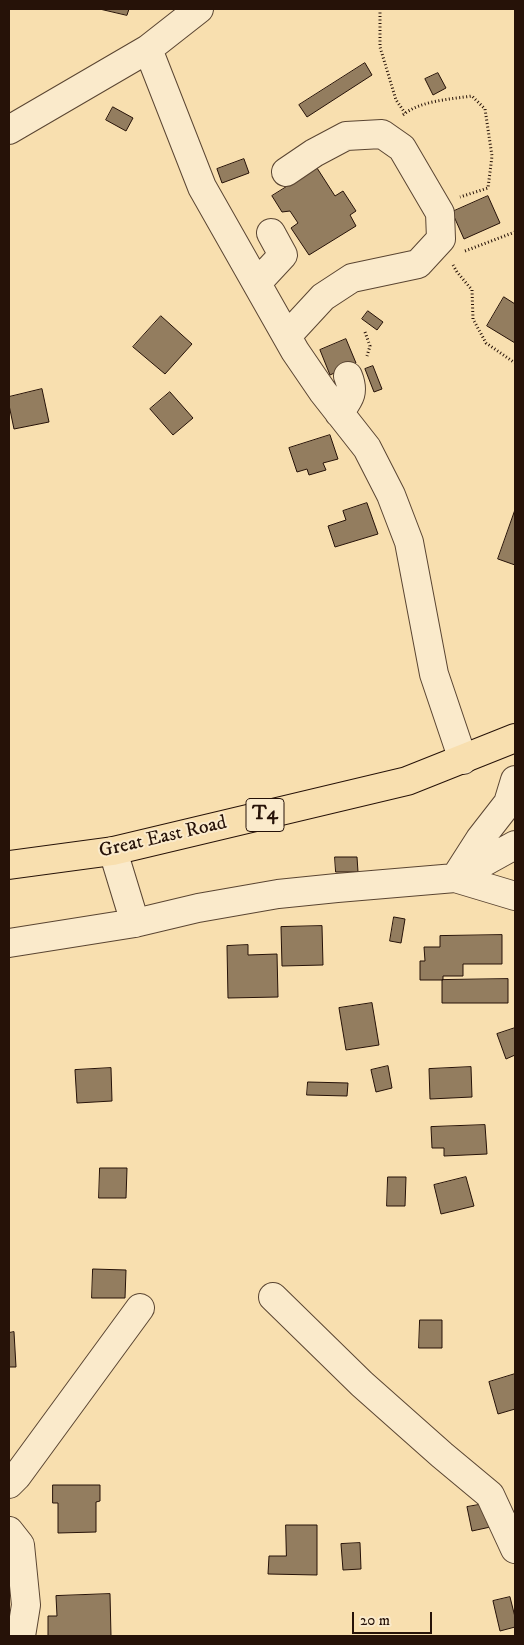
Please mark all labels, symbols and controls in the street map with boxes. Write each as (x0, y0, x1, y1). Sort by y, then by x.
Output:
road number: T4 (246, 798, 284, 832)
street label: Great East Road (97, 812, 229, 864)
scale bar (354, 1602, 434, 1634)
text: 20 m (360, 1611, 390, 1630)

